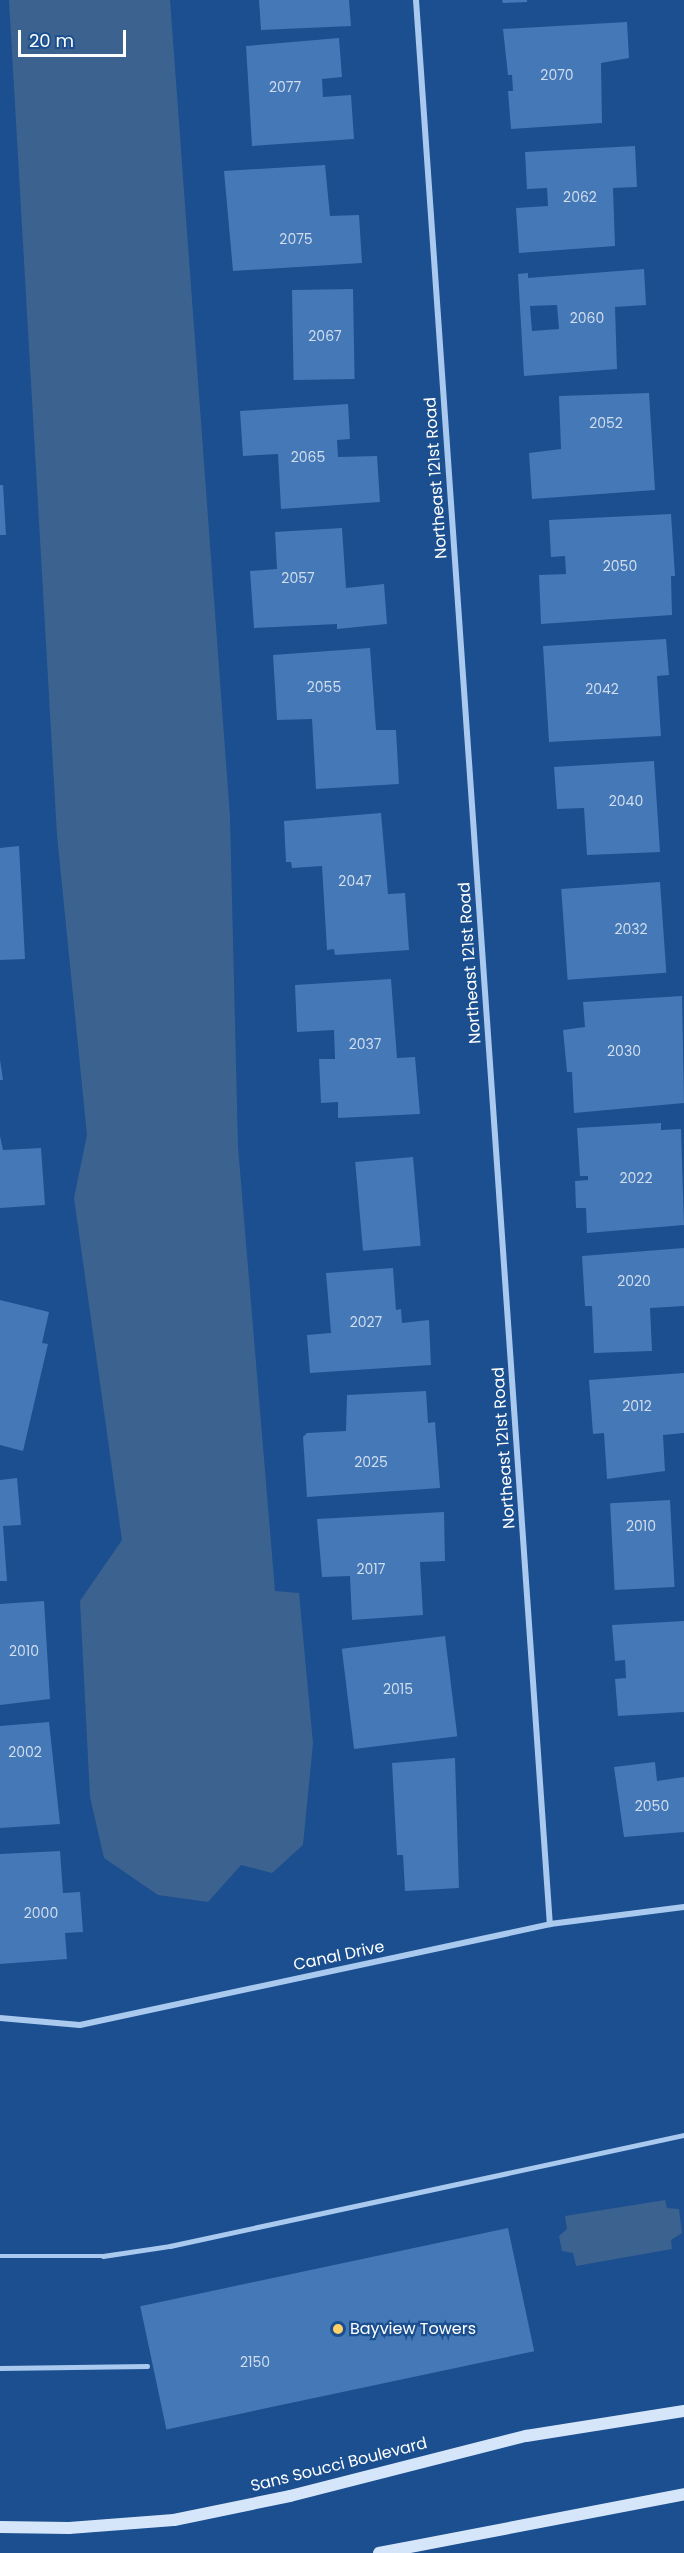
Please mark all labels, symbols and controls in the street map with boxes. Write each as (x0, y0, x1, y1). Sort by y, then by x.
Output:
scale bar (21, 18, 129, 56)
text: 20 m (29, 28, 74, 53)
house number: 2070 (540, 67, 574, 83)
house number: 2077 (269, 79, 301, 95)
house number: 2062 (563, 189, 597, 205)
house number: 2075 (279, 231, 313, 247)
house number: 2060 (570, 310, 604, 326)
house number: 2067 (308, 328, 342, 344)
street label: Northeast 121st Road (421, 396, 451, 560)
house number: 2052 (589, 415, 623, 431)
house number: 2065 (291, 449, 325, 465)
house number: 2050 (603, 558, 637, 574)
house number: 2057 (281, 570, 315, 586)
house number: 2055 (307, 679, 341, 695)
house number: 2042 (585, 681, 619, 697)
house number: 2040 (609, 793, 643, 809)
house number: 2047 (338, 873, 372, 889)
street label: Northeast 121st Road (455, 881, 485, 1045)
house number: 2032 (614, 921, 648, 937)
house number: 2037 (349, 1036, 381, 1052)
house number: 2030 (607, 1043, 641, 1059)
house number: 2022 (620, 1170, 652, 1186)
house number: 2020 (617, 1273, 651, 1289)
house number: 2027 (350, 1314, 382, 1330)
street label: Northeast 121st Road (489, 1366, 519, 1530)
house number: 2012 (622, 1398, 652, 1414)
house number: 2025 (354, 1454, 388, 1470)
house number: 2010 (626, 1518, 656, 1534)
house number: 2017 (357, 1561, 385, 1577)
house number: 2010 (9, 1643, 39, 1659)
house number: 2015 (383, 1681, 413, 1697)
house number: 2002 (8, 1744, 42, 1760)
house number: 2050 (635, 1798, 669, 1814)
house number: 2000 (24, 1905, 58, 1921)
street label: Canal Drive (292, 1937, 386, 1975)
place label: Bayview Towers (350, 2319, 476, 2339)
marker: Bayview Towers (331, 2322, 345, 2336)
house number: 2150 (240, 2354, 270, 2370)
street label: Sans Soucci Boulevard (249, 2434, 429, 2496)

